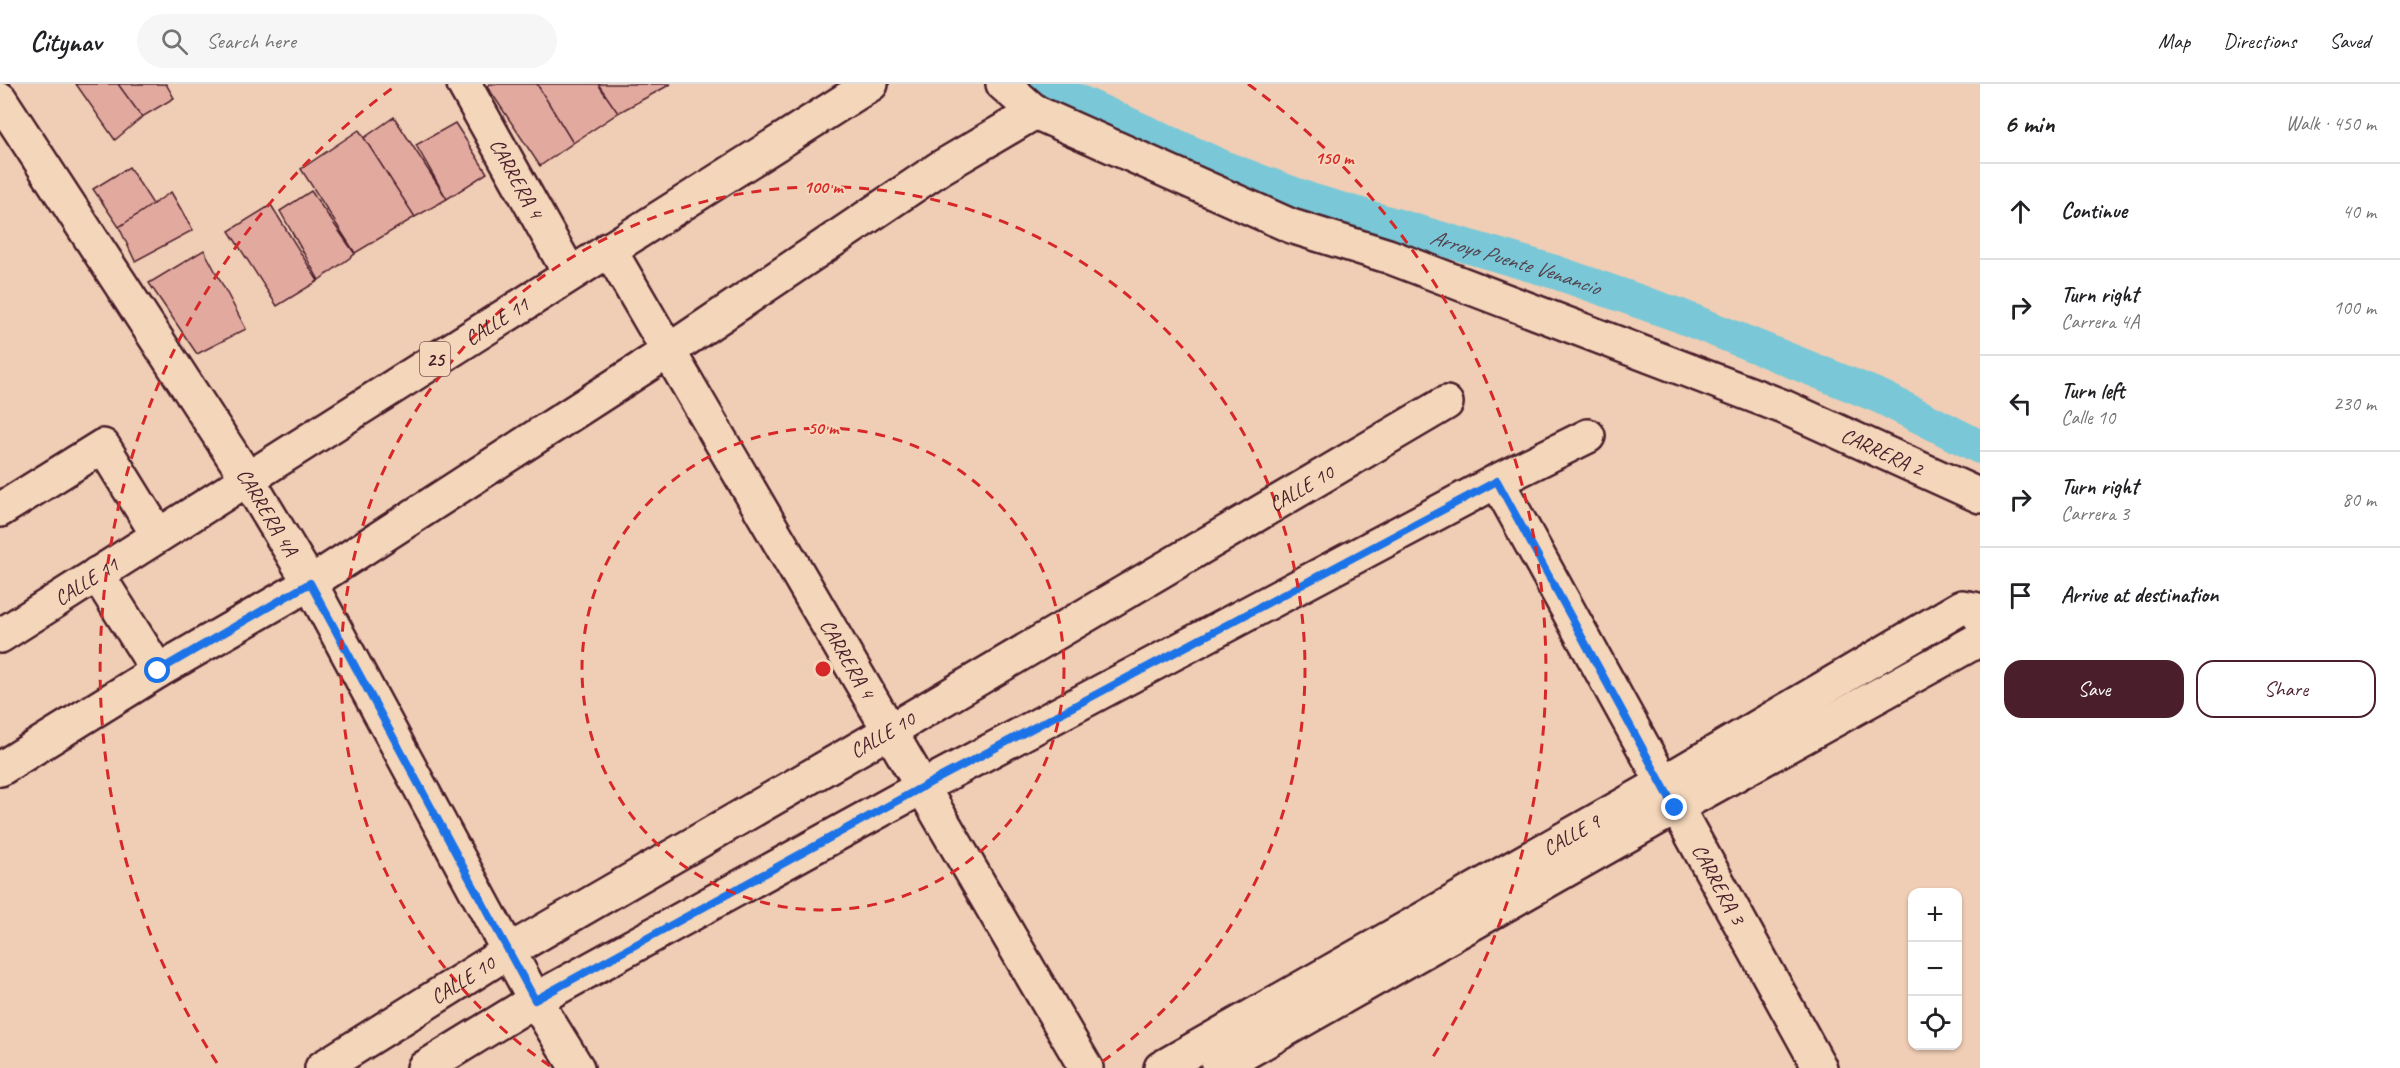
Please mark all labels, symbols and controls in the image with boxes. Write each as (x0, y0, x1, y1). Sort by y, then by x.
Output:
search box (137, 14, 557, 68)
text: Citynav (30, 24, 101, 59)
icon: search (158, 25, 191, 58)
text: Search here (206, 27, 296, 55)
text: Map (2158, 28, 2190, 54)
text: Directions (2223, 28, 2296, 54)
text: Saved (2329, 28, 2370, 54)
text: 6 min (2004, 107, 2054, 140)
text: Walk · 450 m (2286, 111, 2376, 136)
street label: CARRERA 4 (484, 134, 551, 225)
text: 150 m (1315, 147, 1355, 169)
text: 100 m (804, 176, 844, 198)
icon: ahead (2004, 195, 2037, 228)
text: Continue (2061, 197, 2127, 225)
text: 40 m (2342, 199, 2376, 224)
water label: Arroyo Puente Venancio (1427, 223, 1607, 303)
text: Turn right (2061, 281, 2138, 309)
street label: CALLE 11 (460, 290, 535, 351)
icon: right (2004, 291, 2037, 324)
text: 100 m (2333, 295, 2376, 320)
text: Carrera 4A (2061, 309, 2139, 334)
road number: 25 (420, 342, 450, 376)
text: Turn left (2061, 377, 2125, 405)
icon: left (2004, 387, 2037, 420)
text: 230 m (2333, 391, 2376, 416)
text: Calle 10 (2061, 405, 2115, 430)
text: 50 m (808, 417, 840, 439)
street label: CARRERA 2 (1837, 422, 1929, 482)
street label: CALLE 10 (1264, 458, 1340, 518)
street label: CARRERA 4A (231, 463, 304, 562)
text: Turn right (2061, 473, 2138, 501)
icon: right (2004, 483, 2037, 516)
text: 80 m (2342, 487, 2376, 512)
text: Carrera 3 (2061, 501, 2129, 526)
street label: CALLE 11 (49, 551, 124, 611)
icon: arrive (2004, 579, 2037, 612)
text: Arrive at destination (2061, 581, 2218, 609)
street label: CARRERA 4 (814, 614, 882, 705)
route start (144, 657, 170, 683)
centre of rings (813, 659, 833, 679)
button: Save (2004, 660, 2184, 718)
button: Share (2196, 660, 2376, 718)
street label: CALLE 10 (845, 705, 921, 764)
route end (1661, 794, 1687, 820)
street label: CALLE 9 (1538, 808, 1606, 861)
street label: CARRERA 3 (1686, 839, 1752, 930)
map controls (1908, 888, 1962, 1050)
button: + (1908, 888, 1962, 942)
button: − (1908, 942, 1962, 996)
street label: CALLE 10 (426, 949, 501, 1010)
button: locate (1908, 996, 1962, 1050)

